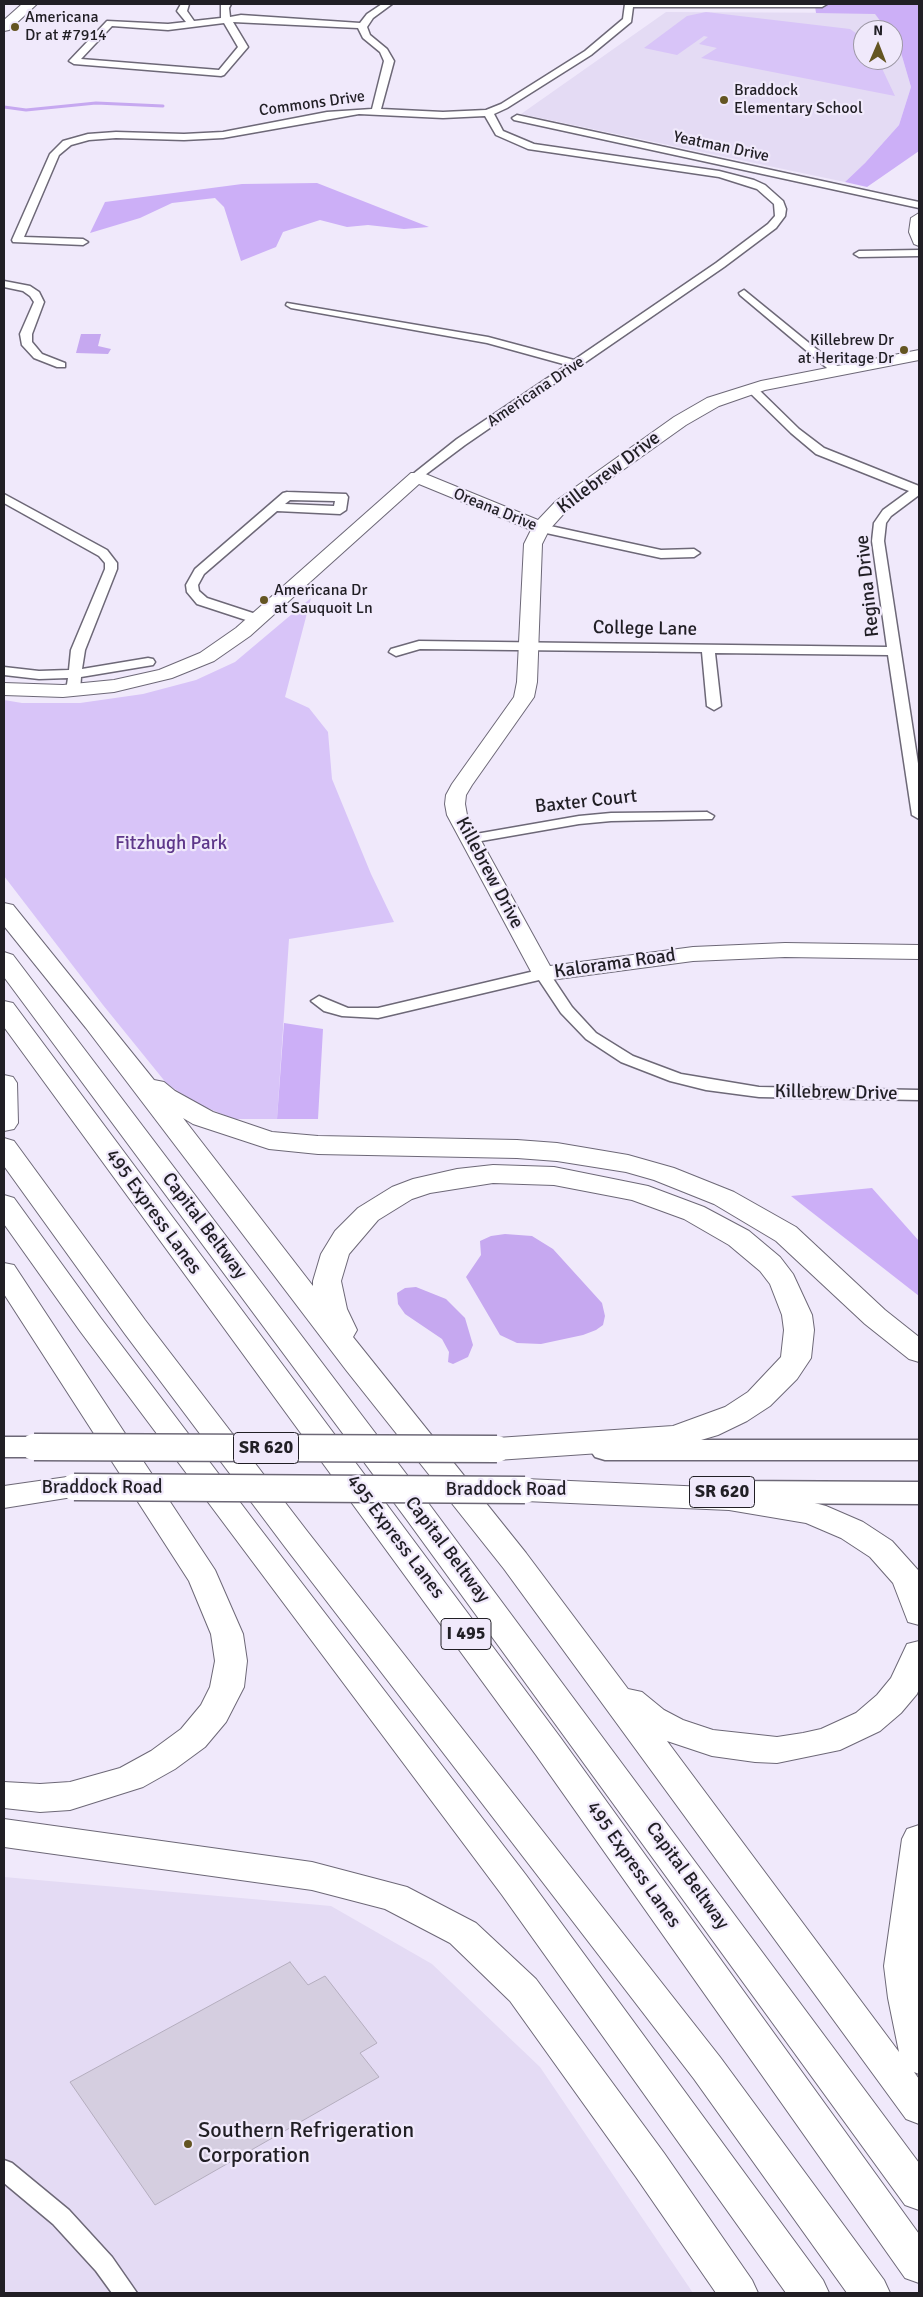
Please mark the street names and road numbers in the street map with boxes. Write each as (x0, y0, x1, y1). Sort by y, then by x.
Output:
street label: Commons Drive (258, 87, 366, 121)
street label: Yeatman Drive (671, 127, 771, 167)
street label: Americana Drive (484, 352, 588, 432)
street label: Killebrew Drive (553, 427, 665, 519)
street label: Oreana Drive (450, 485, 540, 535)
street label: Regina Drive (851, 534, 885, 638)
street label: College Lane (593, 617, 697, 641)
street label: Baxter Court (534, 785, 638, 819)
street label: Killebrew Drive (450, 813, 528, 933)
street label: Kalorama Road (553, 944, 677, 984)
street label: Killebrew Drive (774, 1081, 898, 1105)
street label: 495 Express Lanes (100, 1145, 206, 1279)
street label: Capital Beltway (157, 1168, 251, 1284)
road number: SR 620 (234, 1432, 298, 1464)
street label: 495 Express Lanes (341, 1471, 449, 1603)
road number: SR 620 (690, 1476, 754, 1508)
street label: Braddock Road (42, 1477, 162, 1499)
street label: Braddock Road (446, 1479, 566, 1501)
street label: Capital Beltway (400, 1492, 494, 1608)
road number: I 495 (441, 1618, 491, 1650)
street label: 495 Express Lanes (581, 1797, 685, 1933)
street label: Capital Beltway (640, 1818, 734, 1934)

